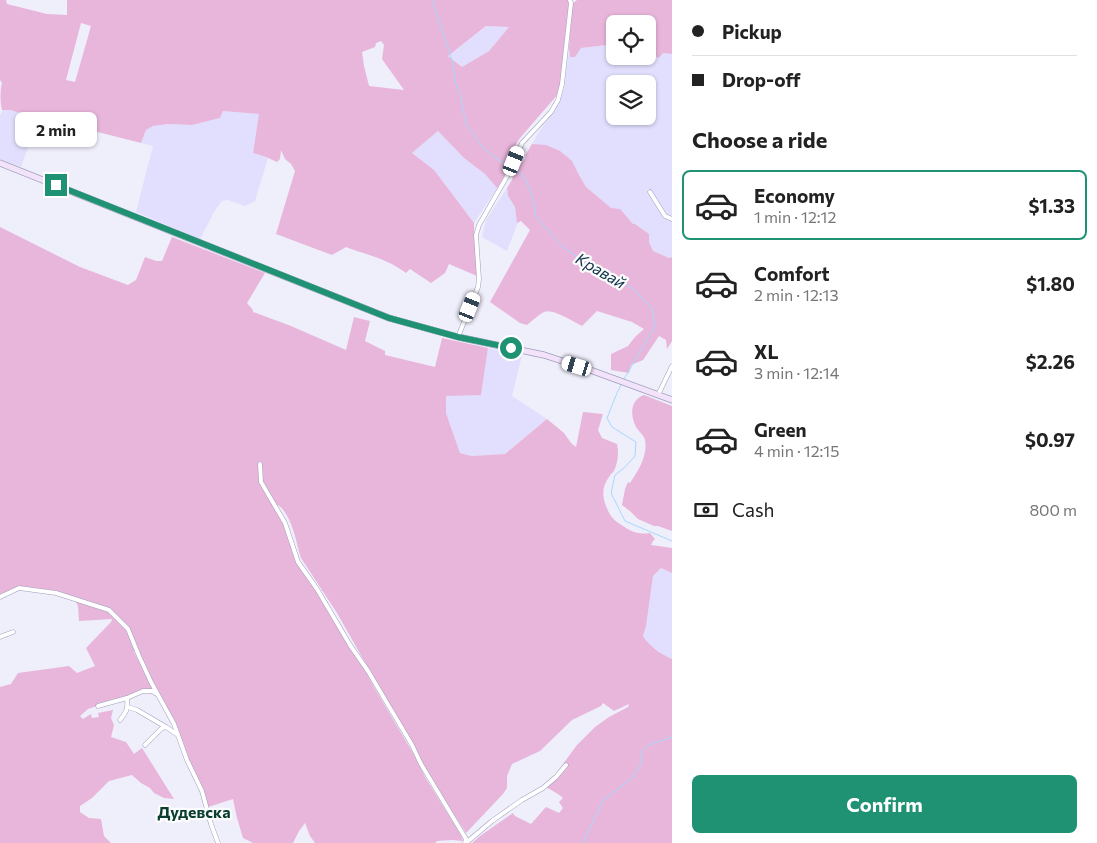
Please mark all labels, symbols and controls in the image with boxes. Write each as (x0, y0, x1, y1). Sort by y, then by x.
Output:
map controls (606, 15, 656, 125)
button: locate (606, 15, 656, 65)
text: Pickup (722, 20, 782, 43)
text: Drop-off (722, 68, 801, 91)
button: layers (606, 75, 656, 125)
callout: 2 min (15, 112, 97, 148)
text: 2 min (36, 120, 76, 139)
text: Choose a ride (692, 126, 827, 153)
car (501, 144, 526, 178)
route end (45, 174, 67, 196)
icon: car (694, 183, 739, 228)
text: Economy (754, 184, 835, 207)
text: $1.33 (1028, 194, 1075, 217)
text: 1 min · 12:12 (754, 207, 836, 226)
water label: Кравай (573, 248, 629, 292)
icon: car (694, 261, 739, 306)
text: Comfort (754, 262, 830, 285)
text: $1.80 (1026, 272, 1075, 295)
text: 2 min · 12:13 (754, 285, 839, 304)
car (457, 290, 482, 324)
route start (500, 337, 522, 359)
icon: car (694, 339, 739, 384)
text: XL (754, 340, 779, 363)
text: $2.26 (1026, 350, 1075, 373)
car (560, 354, 593, 378)
text: 3 min · 12:14 (754, 363, 839, 382)
icon: car (694, 417, 739, 462)
text: Green (754, 418, 806, 441)
text: $0.97 (1025, 428, 1075, 451)
text: 4 min · 12:15 (754, 441, 839, 460)
icon: cash (692, 496, 720, 524)
text: Cash (732, 498, 774, 521)
text: 800 m (1029, 500, 1077, 519)
button: Confirm (692, 775, 1077, 833)
district label: Дудевска (157, 802, 231, 821)

